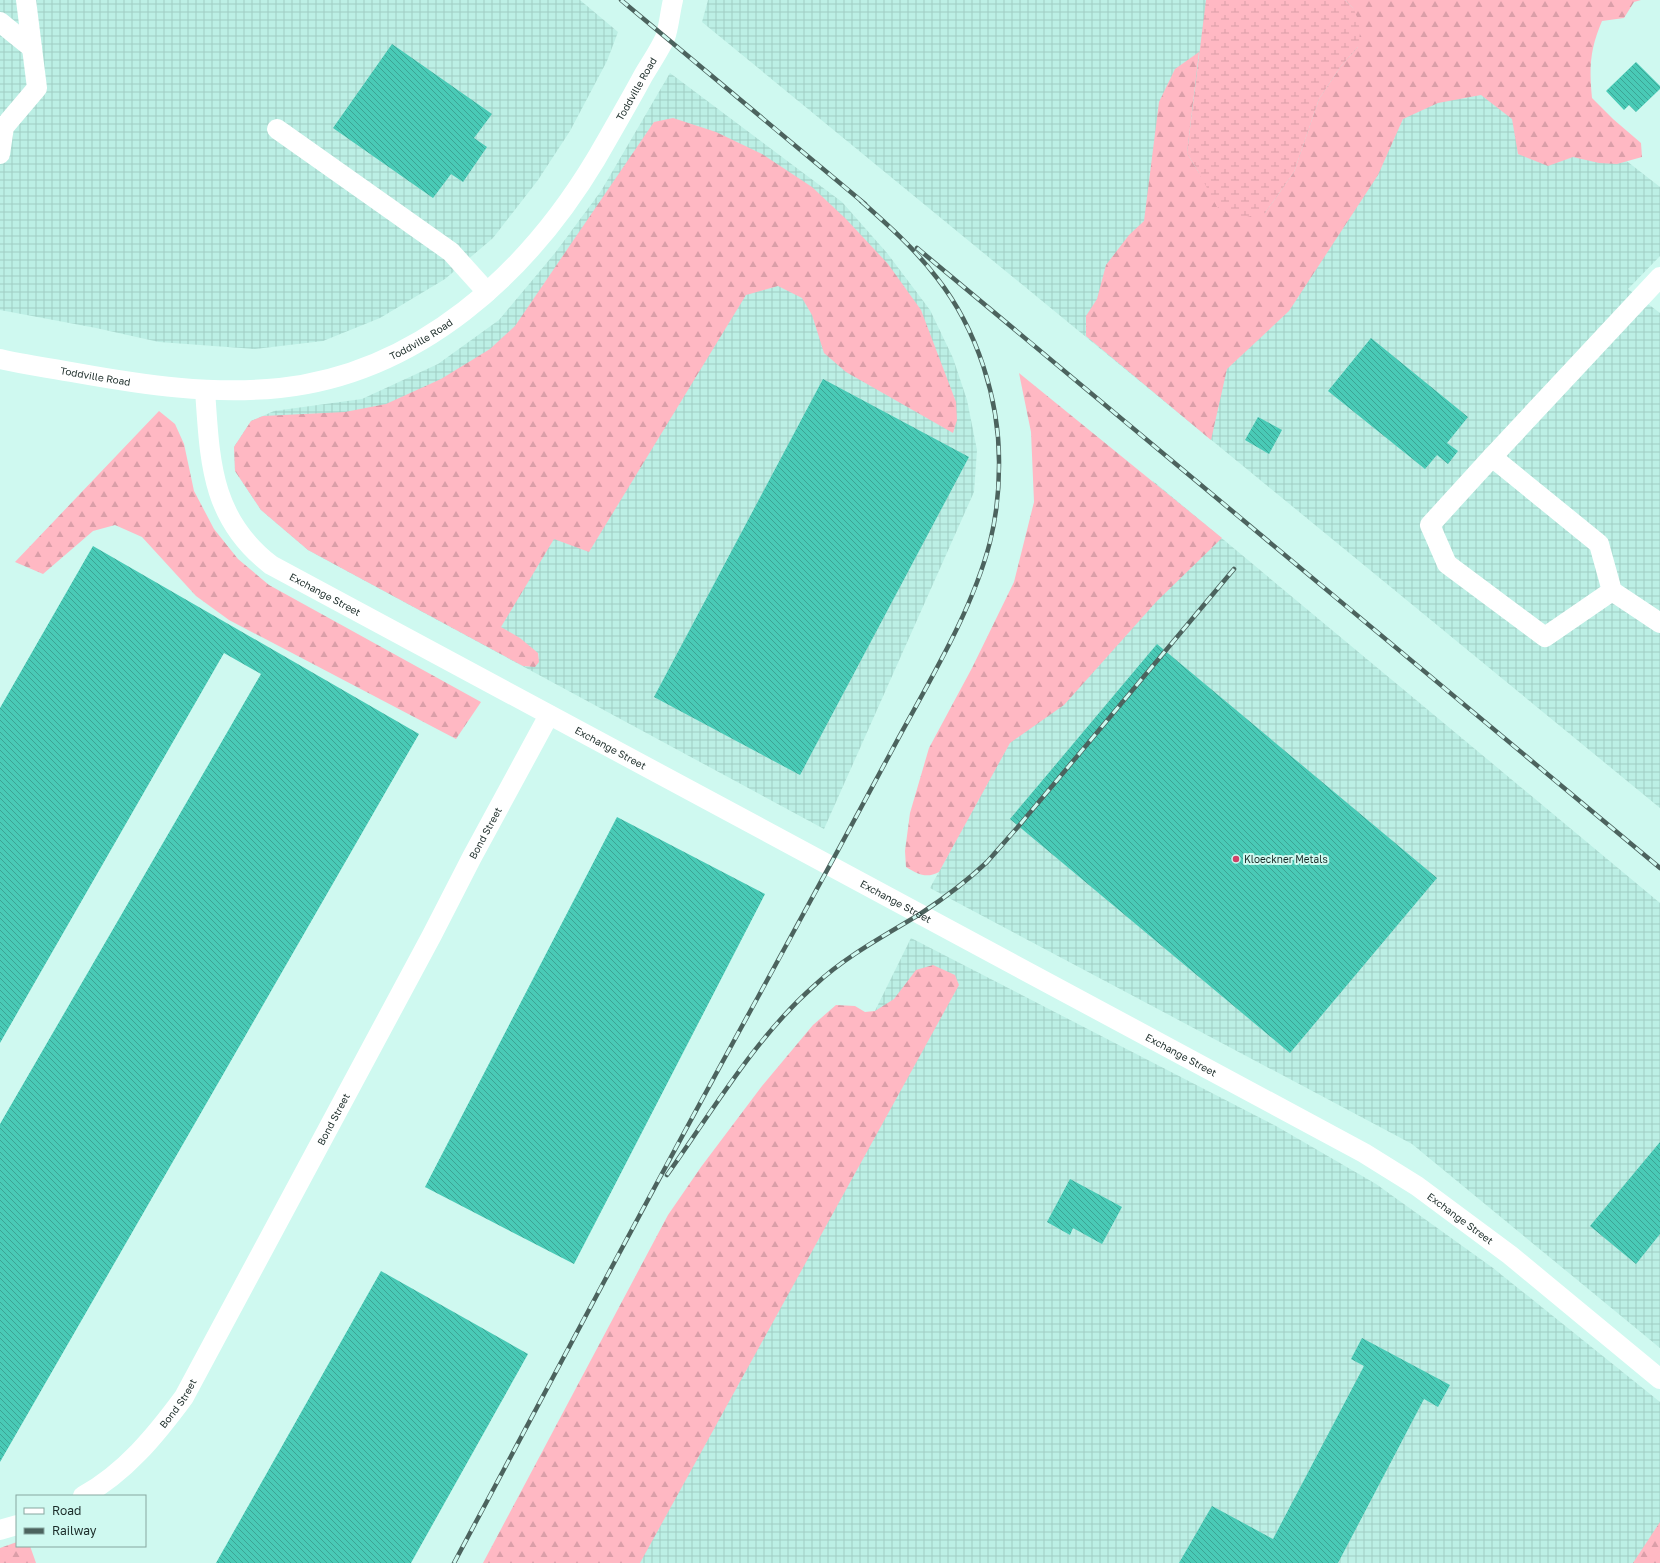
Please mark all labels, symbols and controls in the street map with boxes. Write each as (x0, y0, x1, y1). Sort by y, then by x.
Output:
street label: Toddville Road (613, 55, 659, 123)
street label: Toddville Road (388, 316, 455, 362)
street label: Toddville Road (59, 364, 131, 388)
street label: Exchange Street (288, 570, 363, 618)
street label: Exchange Street (573, 724, 648, 772)
street label: Bond Street (466, 805, 504, 861)
place label: Kloeckner Metals (1244, 853, 1328, 865)
marker: Kloeckner Metals (1231, 854, 1241, 864)
street label: Exchange Street (858, 877, 934, 925)
street label: Exchange Street (1144, 1031, 1219, 1079)
street label: Bond Street (314, 1091, 352, 1147)
street label: Exchange Street (1425, 1190, 1496, 1247)
street label: Bond Street (157, 1377, 199, 1430)
legend (16, 1495, 146, 1547)
text: Road (52, 1503, 81, 1518)
text: Railway (52, 1523, 97, 1538)

